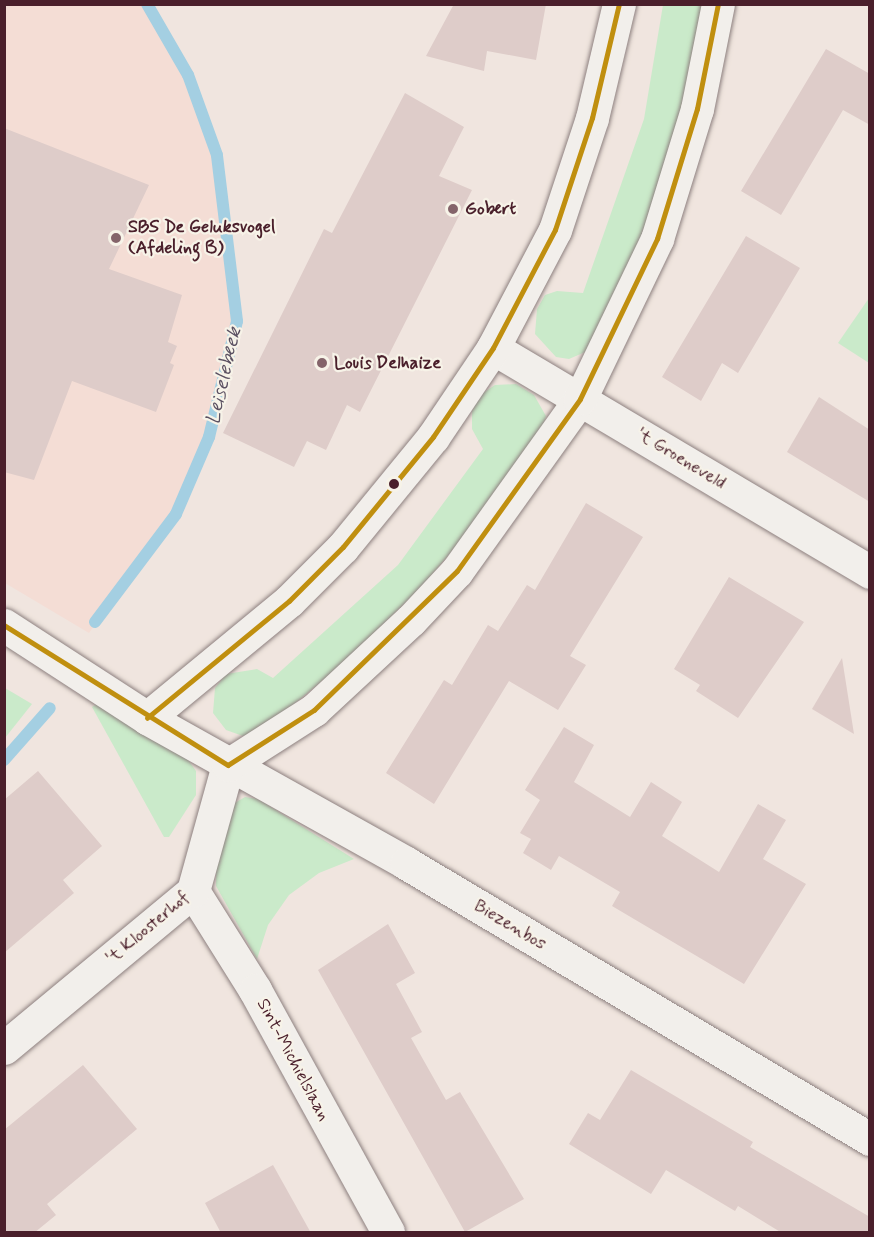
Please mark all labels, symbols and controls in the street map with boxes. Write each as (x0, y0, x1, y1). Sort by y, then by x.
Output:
place label: Gobert (465, 198, 516, 220)
marker: Gobert (446, 202, 460, 216)
place label: SBS De Geluksvogel (Afdeling B) (128, 217, 275, 260)
marker: SBS De Geluksvogel (Afdeling B) (109, 231, 123, 245)
water label: Leiselebeek (201, 325, 247, 427)
place label: Louis Delhaize (334, 352, 440, 374)
marker: Louis Delhaize (315, 356, 329, 370)
street label: 't Groeneveld (632, 424, 730, 494)
unlabelled marker (388, 478, 400, 490)
street label: 't Kloosterhof (101, 886, 195, 970)
street label: Biezenbos (470, 895, 550, 955)
street label: Sint-Michielslaan (252, 995, 334, 1125)

